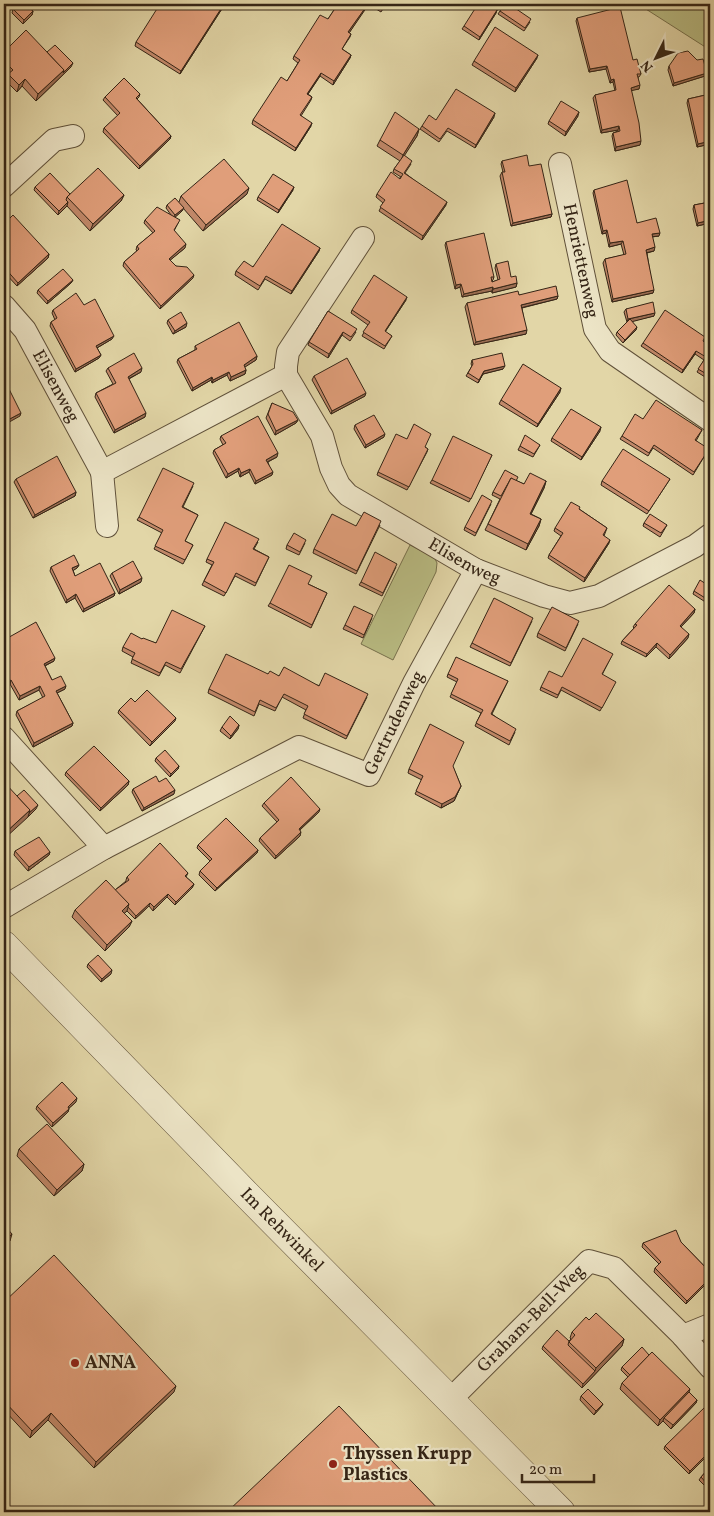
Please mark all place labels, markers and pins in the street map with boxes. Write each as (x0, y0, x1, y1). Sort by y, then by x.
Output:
place label: ANNA (85, 1351, 136, 1376)
marker: ANNA (69, 1357, 81, 1369)
place label: Thyssen Krupp Plastics (343, 1442, 472, 1488)
marker: Thyssen Krupp Plastics (327, 1458, 339, 1470)

